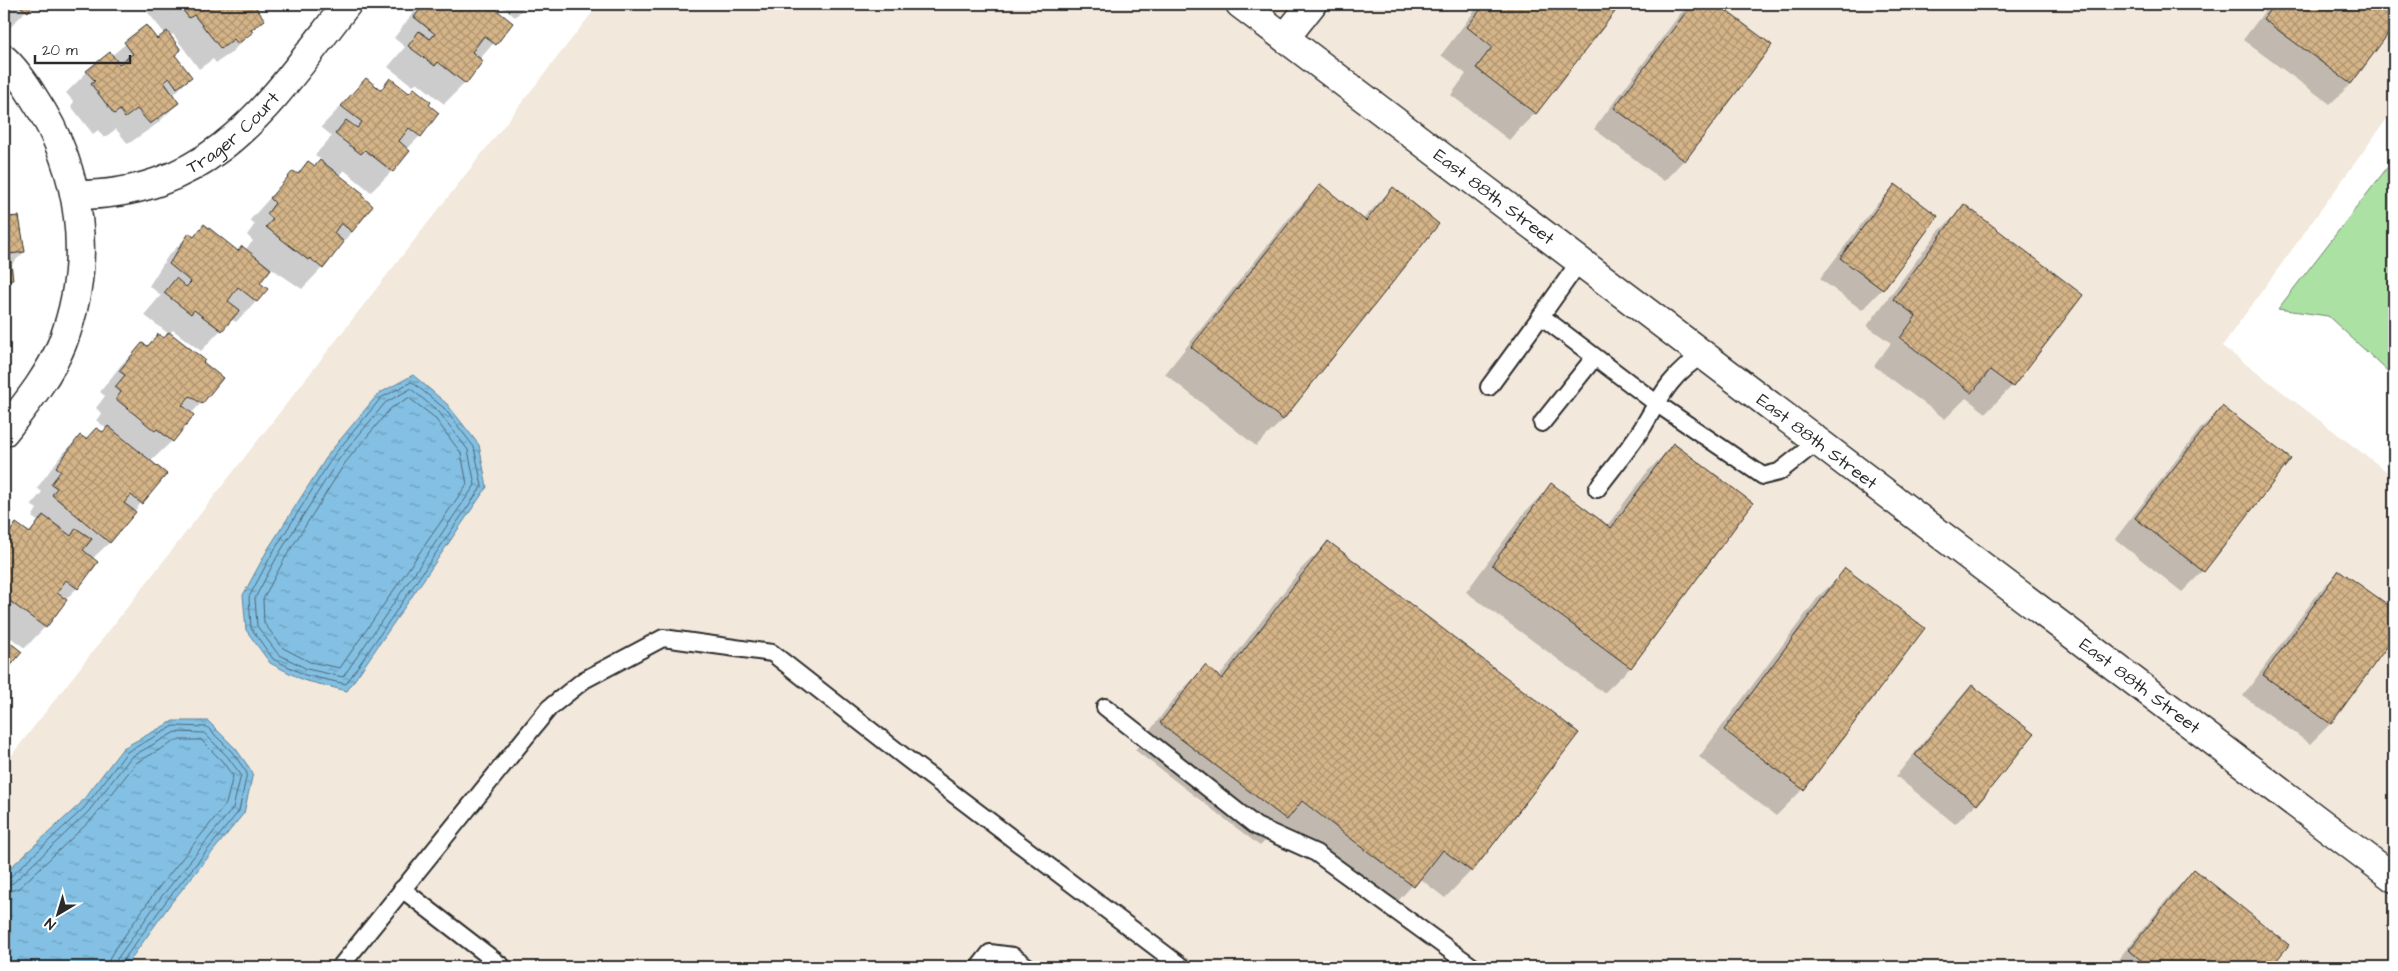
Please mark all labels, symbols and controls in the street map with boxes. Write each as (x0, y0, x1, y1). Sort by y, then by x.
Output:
scale bar (35, 32, 130, 64)
text: 20 m (42, 40, 78, 61)
street label: Trager Court (182, 86, 286, 180)
street label: East 88th Street (1428, 143, 1560, 251)
street label: East 88th Street (1751, 388, 1883, 496)
street label: East 88th Street (2074, 632, 2206, 740)
north arrow (32, 888, 82, 938)
text: N (41, 913, 60, 934)

